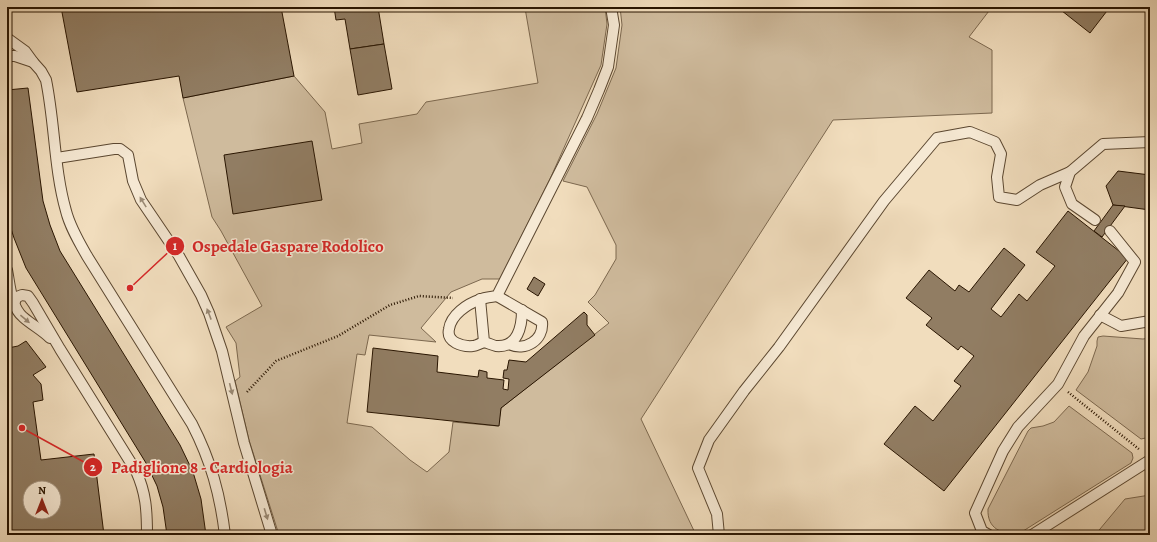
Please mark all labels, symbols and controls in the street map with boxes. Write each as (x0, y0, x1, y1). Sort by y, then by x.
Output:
one-way arrow (140, 196, 147, 208)
callout: Ospedale Gaspare Rodolico (165, 232, 392, 261)
text: Ospedale Gaspare Rodolico (192, 235, 384, 258)
text: 1 (173, 238, 178, 254)
one-way arrow (206, 307, 212, 319)
one-way arrow (20, 314, 31, 323)
one-way arrow (229, 382, 235, 395)
callout: Padiglione 8 - Cardiologia (83, 452, 301, 481)
text: Padiglione 8 - Cardiologia (111, 456, 294, 479)
text: 2 (90, 459, 96, 475)
north arrow (22, 480, 62, 520)
text: N (38, 483, 46, 498)
one-way arrow (263, 508, 269, 520)

